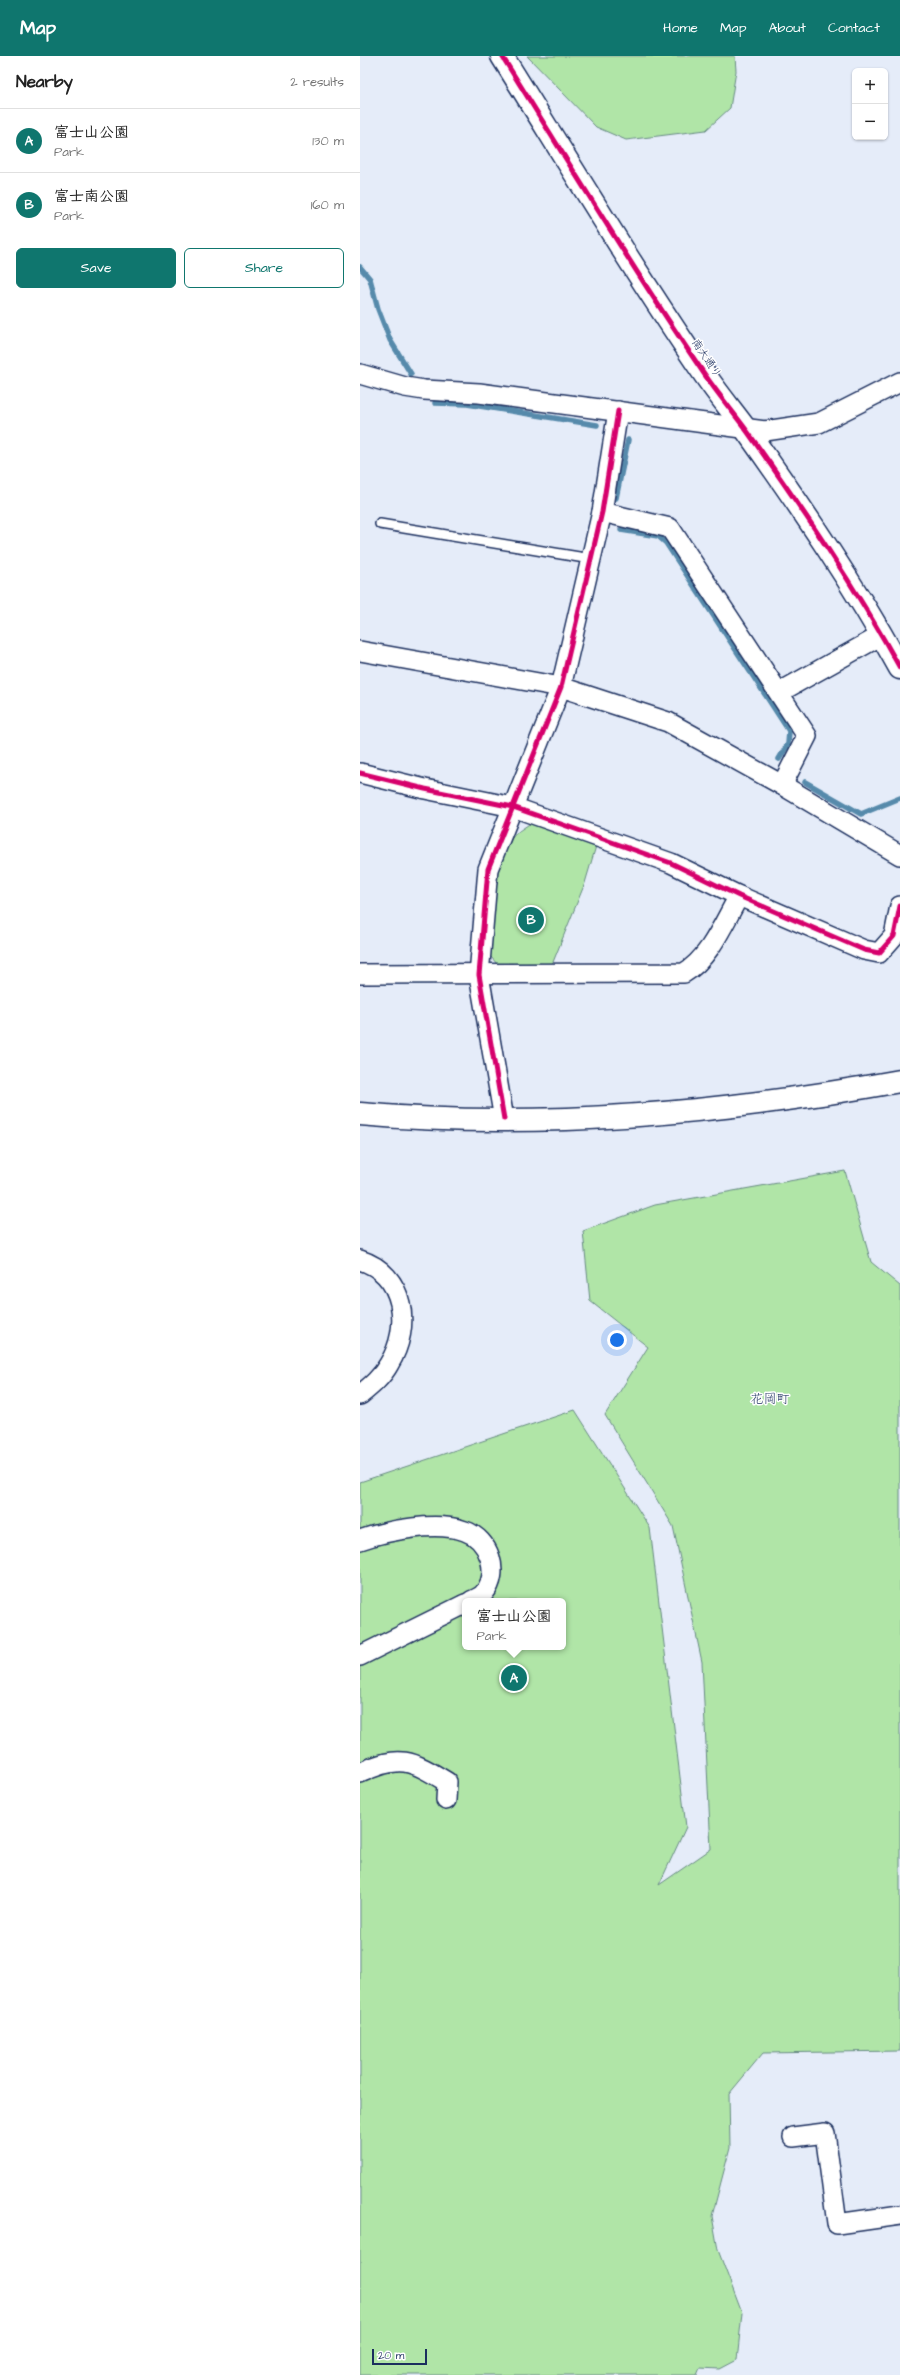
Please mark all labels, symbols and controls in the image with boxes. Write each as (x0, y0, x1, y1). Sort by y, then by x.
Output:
text: Map (20, 15, 56, 42)
text: Home (663, 18, 698, 38)
text: Map (720, 18, 746, 38)
text: About (768, 18, 806, 38)
text: Contact (828, 18, 880, 38)
map controls (852, 68, 888, 140)
button: + (852, 68, 888, 104)
text: Nearby (16, 70, 73, 94)
text: 2 results (290, 73, 344, 91)
button: − (852, 104, 888, 140)
text: 富士山公園 (54, 122, 129, 143)
text: A (25, 132, 33, 150)
text: 130 m (312, 132, 344, 150)
text: Park (54, 143, 84, 161)
text: 富士南公園 (54, 186, 129, 207)
text: B (24, 196, 34, 214)
text: 160 m (311, 196, 344, 214)
text: Park (54, 207, 84, 225)
button: Save (16, 248, 176, 288)
button: Share (184, 248, 344, 288)
street label: 南大通り (688, 336, 725, 381)
pin: B (518, 905, 544, 935)
your location (607, 1330, 627, 1350)
district label: 花岡町 (750, 1390, 790, 1408)
popup (462, 1598, 566, 1650)
text: 富士山公園 (476, 1606, 552, 1627)
text: Park (476, 1627, 507, 1645)
pin: A (501, 1663, 527, 1693)
scale bar (372, 2347, 427, 2366)
text: 20 m (378, 2348, 404, 2363)

